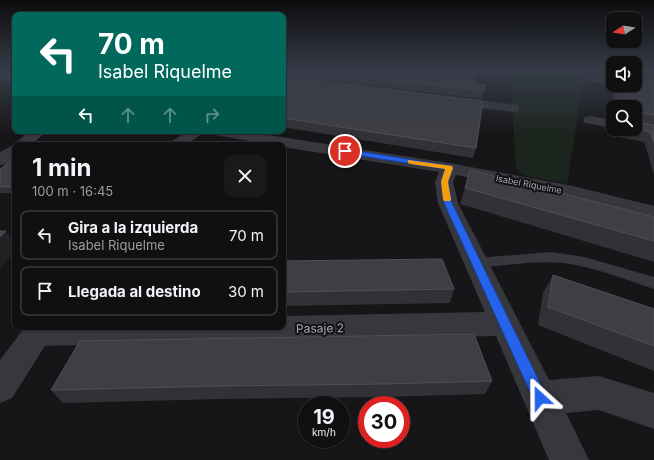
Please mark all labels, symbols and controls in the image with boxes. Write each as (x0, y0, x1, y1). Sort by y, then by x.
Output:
north arrow (606, 12, 642, 48)
map controls (606, 12, 642, 136)
text: 70 m (98, 27, 165, 61)
icon: left (32, 28, 84, 80)
button: sound (606, 56, 642, 92)
text: Isabel Riquelme (98, 61, 232, 82)
button: search (606, 100, 642, 136)
icon: left (75, 104, 97, 126)
icon: ahead (117, 104, 139, 126)
icon: ahead (159, 104, 181, 126)
icon: right (201, 104, 223, 126)
pin (328, 134, 362, 168)
icon: arrive (334, 140, 356, 162)
text: 1 min (32, 153, 91, 182)
button: close (224, 155, 266, 197)
street label: Isabel Riquelme (495, 172, 563, 196)
text: 100 m · 16:45 (32, 183, 113, 199)
text: Gira a la izquierda (68, 218, 198, 237)
icon: left (34, 224, 56, 246)
text: 70 m (229, 226, 264, 245)
text: Isabel Riquelme (68, 237, 165, 253)
icon: arrive (34, 280, 56, 302)
text: Llegada al destino (68, 282, 201, 301)
text: 30 m (228, 282, 264, 301)
street label: Pasaje 2 (296, 320, 344, 336)
position arrow (519, 377, 561, 419)
speed limit sign: 30 (358, 396, 410, 448)
text: 19 (313, 405, 335, 429)
text: km/h (312, 426, 336, 438)

